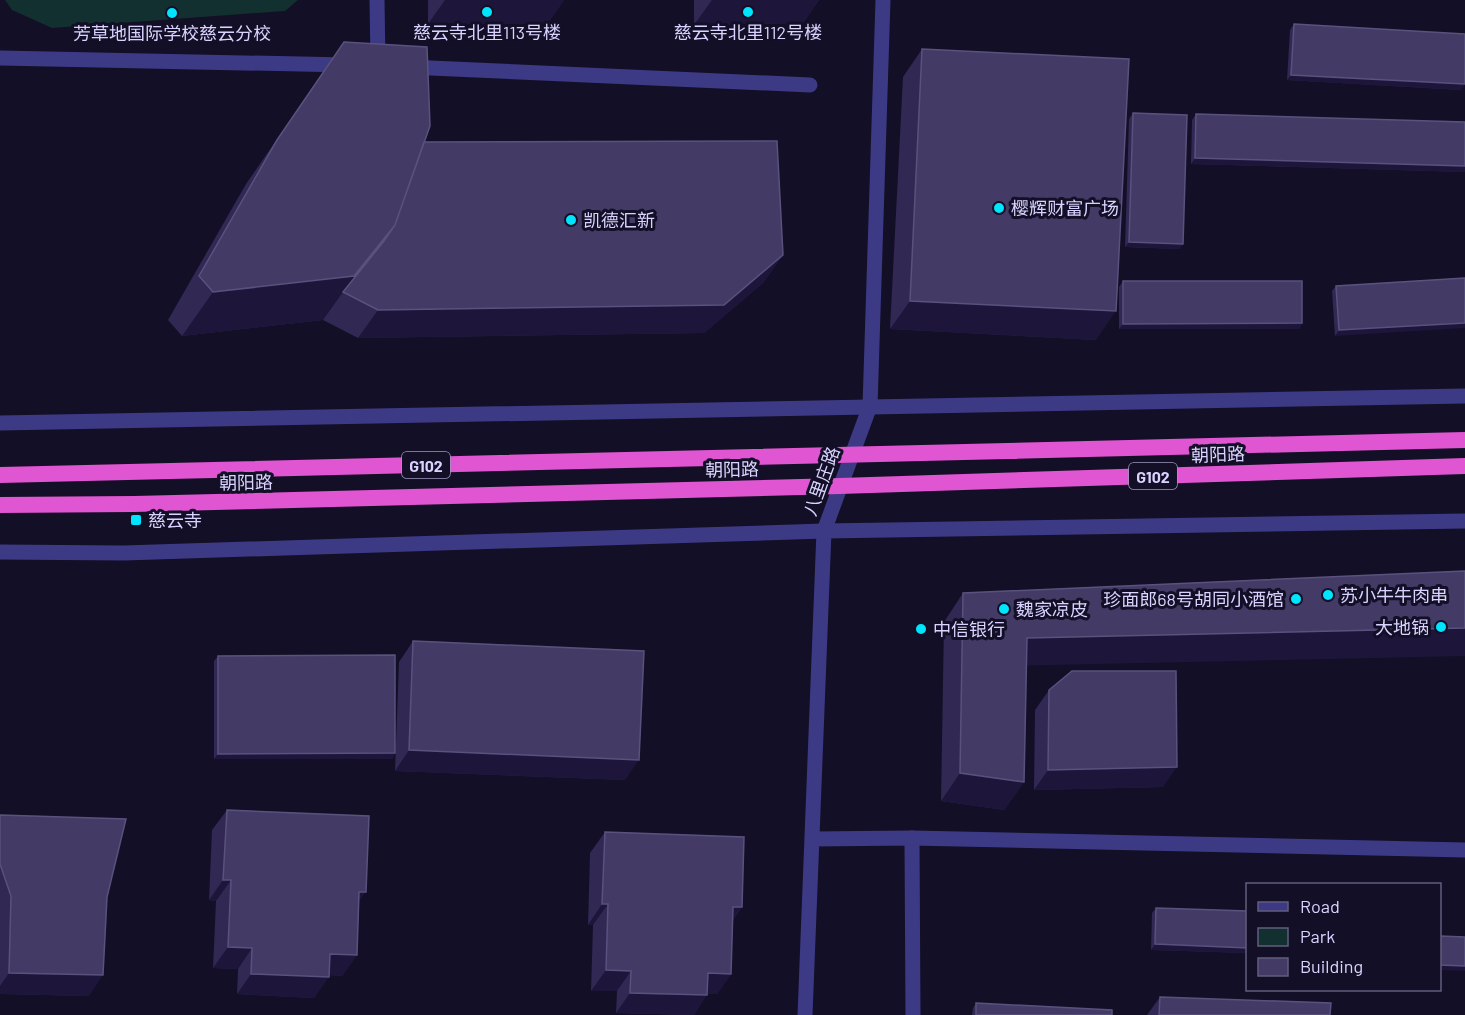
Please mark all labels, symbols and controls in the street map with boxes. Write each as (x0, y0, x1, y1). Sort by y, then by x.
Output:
marker: 慈云寺北里113号楼 (480, 5, 494, 19)
marker: 慈云寺北里112号楼 (741, 5, 755, 19)
marker: 芳草地国际学校慈云分校 (165, 6, 179, 20)
place label: 慈云寺北里113号楼 (413, 21, 561, 43)
place label: 慈云寺北里112号楼 (674, 21, 822, 43)
place label: 芳草地国际学校慈云分校 (73, 22, 271, 44)
place label: 樱辉财富广场 (1011, 197, 1119, 219)
marker: 樱辉财富广场 (992, 201, 1006, 215)
place label: 凯德汇新 (583, 209, 655, 231)
marker: 凯德汇新 (564, 213, 578, 227)
street label: 朝阳路 (1191, 442, 1245, 466)
street label: 八里庄路 (798, 443, 844, 519)
road number: G102 (402, 452, 450, 478)
street label: 朝阳路 (705, 458, 759, 480)
road number: G102 (1129, 463, 1177, 489)
street label: 朝阳路 (219, 471, 273, 493)
place label: 慈云寺 (148, 509, 202, 531)
marker: 慈云寺 (129, 513, 143, 527)
place label: 苏小牛牛肉串 (1340, 584, 1448, 606)
place label: 珍面郎68号胡同小酒馆 (1103, 588, 1284, 610)
marker: 苏小牛牛肉串 (1321, 588, 1335, 602)
marker: 珍面郎68号胡同小酒馆 (1289, 592, 1303, 606)
place label: 魏家凉皮 (1016, 598, 1088, 620)
marker: 魏家凉皮 (997, 602, 1011, 616)
place label: 大地锅 (1375, 616, 1429, 638)
place label: 中信银行 (933, 618, 1005, 640)
marker: 大地锅 (1434, 620, 1448, 634)
marker: 中信银行 (914, 622, 928, 636)
legend (1246, 883, 1441, 991)
text: Road (1300, 895, 1340, 917)
text: Park (1300, 925, 1335, 947)
text: Building (1300, 955, 1363, 977)

